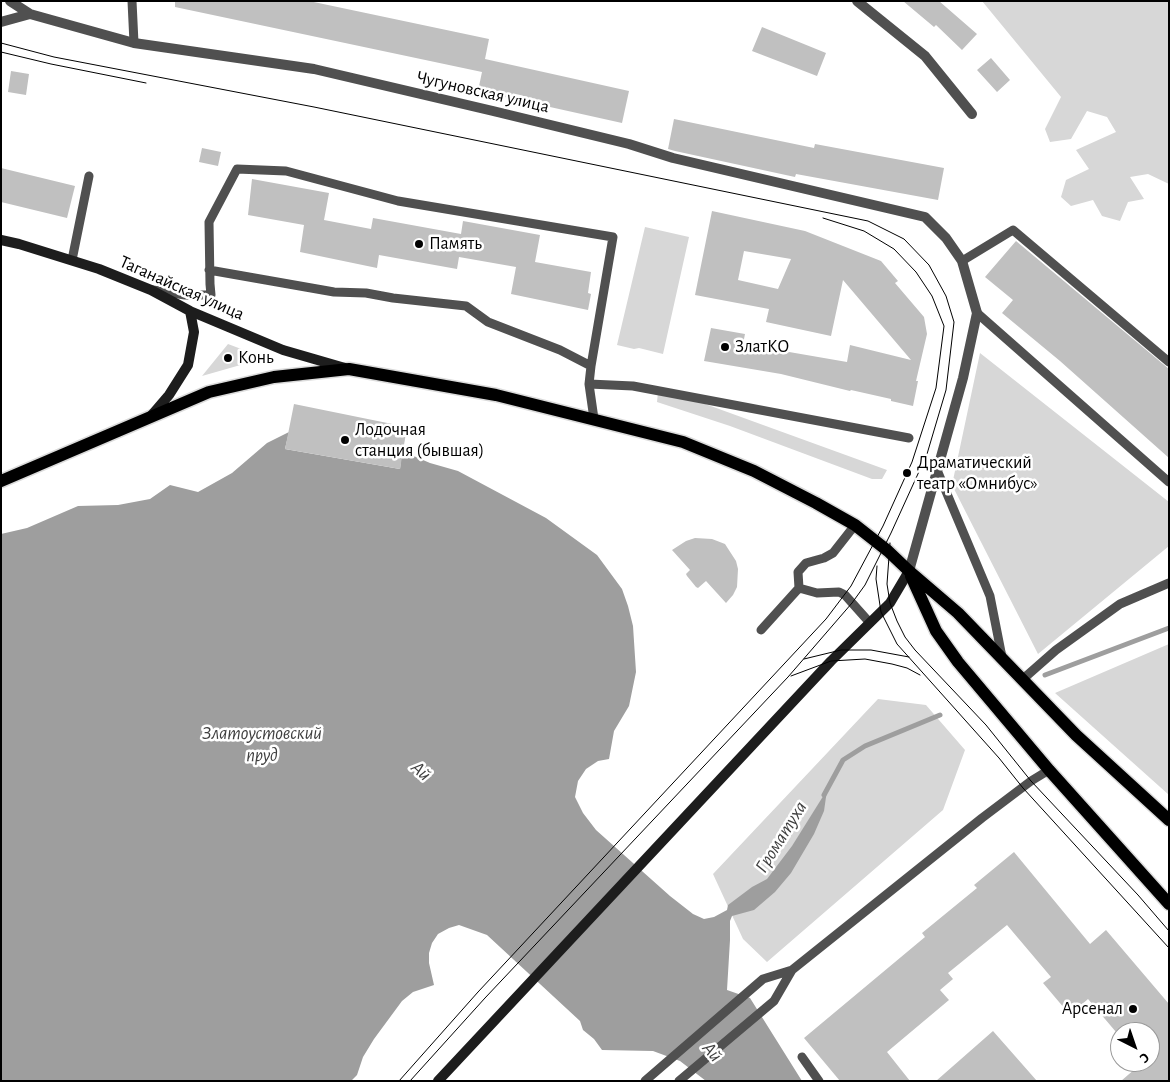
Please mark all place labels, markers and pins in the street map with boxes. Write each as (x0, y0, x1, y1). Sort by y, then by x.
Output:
place label: Память (429, 233, 482, 255)
marker: Память (413, 238, 425, 250)
place label: ЗлатКО (735, 336, 789, 358)
marker: ЗлатКО (719, 341, 731, 353)
place label: Конь (238, 347, 274, 369)
marker: Конь (222, 352, 234, 364)
place label: Лодочная станция (бывшая) (355, 419, 484, 462)
marker: Лодочная станция (бывшая) (339, 434, 351, 446)
place label: Драматический театр «Омнибус» (917, 452, 1038, 494)
marker: Драматический театр «Омнибус» (901, 467, 913, 479)
place label: Арсенал (1062, 998, 1123, 1020)
marker: Арсенал (1127, 1003, 1139, 1015)

